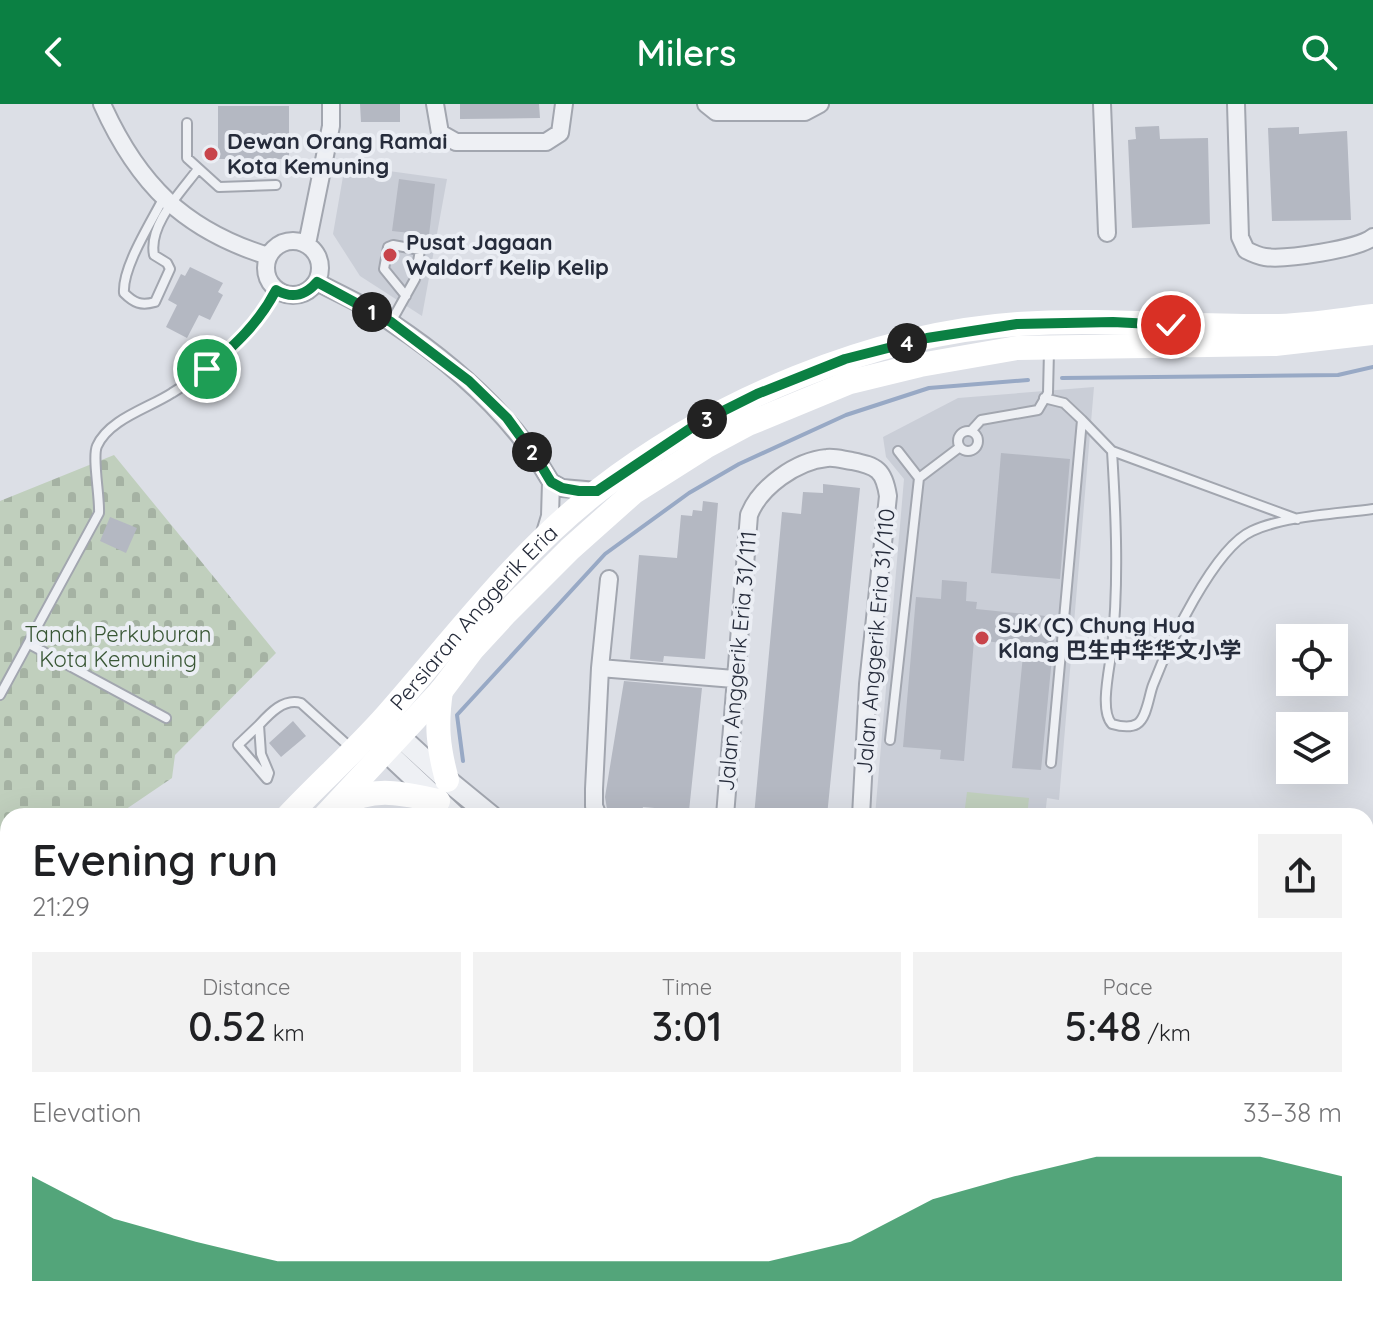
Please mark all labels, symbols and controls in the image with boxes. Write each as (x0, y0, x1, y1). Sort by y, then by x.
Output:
icon: back (32, 30, 76, 74)
text: Milers (637, 30, 736, 75)
icon: search (1297, 30, 1341, 74)
place label: Dewan Orang Ramai Kota Kemuning (227, 127, 447, 180)
marker: Dewan Orang Ramai Kota Kemuning (202, 145, 220, 163)
place label: Pusat Jagaan Waldorf Kelip Kelip (406, 228, 609, 281)
marker: Pusat Jagaan Waldorf Kelip Kelip (381, 246, 399, 264)
pin (1137, 291, 1205, 359)
pin: 1 (352, 292, 392, 332)
text: 1 (368, 298, 376, 326)
icon: check (1149, 303, 1193, 347)
pin: 4 (887, 323, 927, 363)
text: 4 (901, 329, 913, 357)
pin (173, 335, 241, 403)
icon: arrive (185, 347, 229, 391)
pin: 3 (687, 399, 727, 439)
text: 3 (701, 405, 713, 433)
pin: 2 (512, 432, 552, 472)
text: 2 (526, 438, 538, 466)
street label: Jalan Anggerik Eria 31/110 (849, 507, 901, 775)
street label: Persiaran Anggerik Eria (384, 519, 563, 716)
street label: Jalan Anggerik Eria 31/111 (712, 530, 762, 792)
place label: SJK (C) Chung Hua Klang 巴生中华华文小学 (998, 611, 1241, 664)
park label: Tanah Perkuburan Kota Kemuning (24, 620, 212, 673)
map controls (1276, 624, 1348, 784)
button: locate (1276, 624, 1348, 696)
marker: SJK (C) Chung Hua Klang 巴生中华华文小学 (973, 629, 991, 647)
button: layers (1276, 712, 1348, 784)
text: Evening run (32, 832, 278, 887)
button: share (1258, 834, 1342, 918)
text: 21:29 (32, 890, 90, 923)
text: Distance (202, 973, 290, 1001)
text: Time (662, 973, 712, 1001)
text: Pace (1103, 973, 1153, 1001)
text: 0.52 (188, 1001, 267, 1051)
text: 3:01 (652, 1001, 722, 1051)
text: 5:48 (1065, 1001, 1141, 1051)
text: km (267, 1019, 305, 1047)
text: /km (1141, 1019, 1191, 1047)
text: Elevation (32, 1096, 142, 1129)
text: 33–38 m (1243, 1096, 1342, 1129)

